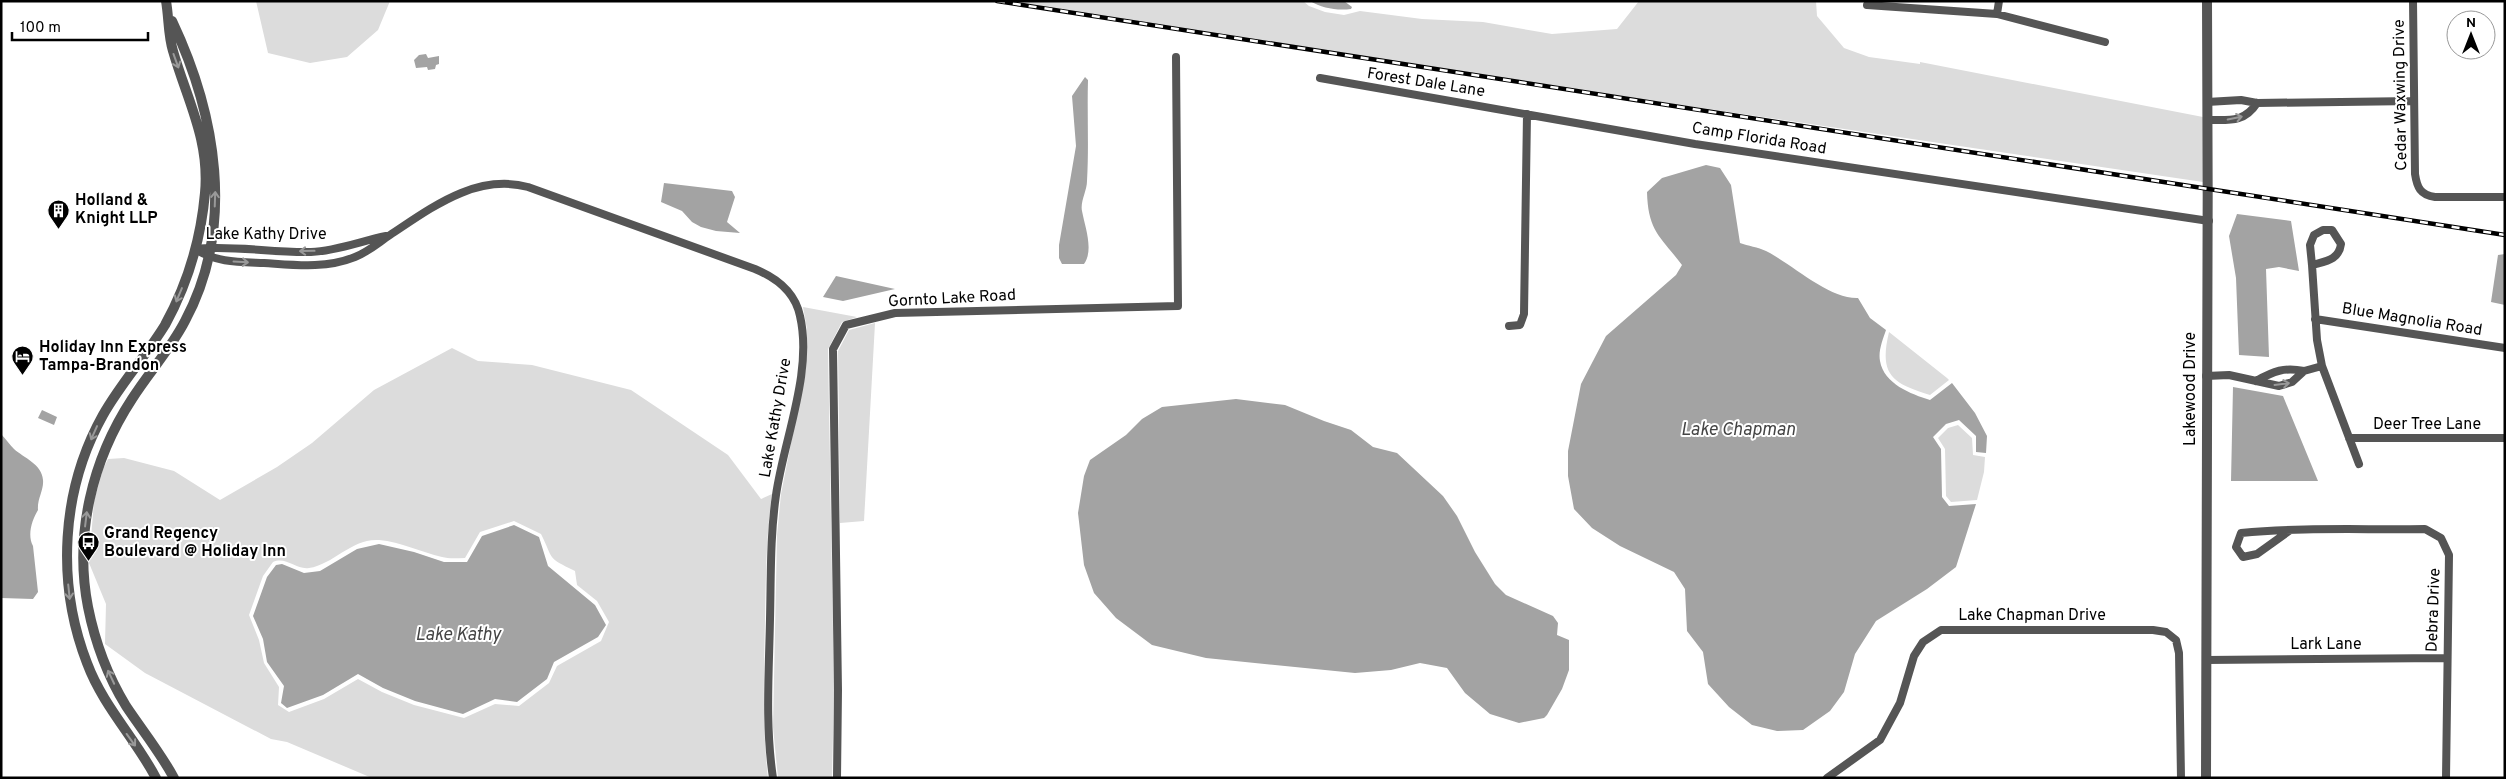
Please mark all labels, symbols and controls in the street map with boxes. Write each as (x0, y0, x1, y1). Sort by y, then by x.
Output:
scale bar (12, 10, 149, 42)
north arrow (2446, 10, 2496, 60)
text: N (2466, 15, 2476, 32)
text: 100 m (20, 19, 61, 38)
street label: Cedar Waxwing Drive (2390, 19, 2412, 171)
one-way arrow (172, 53, 181, 68)
street label: Forest Dale Lane (1366, 64, 1486, 102)
one-way arrow (2227, 113, 2243, 122)
street label: Camp Florida Road (1690, 118, 1828, 160)
place label: Holland & Knight LLP (75, 191, 157, 229)
one-way arrow (211, 191, 220, 207)
building icon: Holland & Knight LLP (47, 198, 71, 229)
street label: Lake Kathy Drive (205, 225, 327, 245)
one-way arrow (300, 246, 316, 256)
one-way arrow (233, 258, 249, 267)
street label: Gornto Lake Road (887, 286, 1017, 312)
one-way arrow (173, 287, 183, 302)
street label: Blue Magnolia Road (2340, 299, 2484, 341)
street label: Lakewood Drive (2181, 332, 2201, 446)
place label: Holiday Inn Express Tampa-Brandon (39, 338, 187, 376)
hotel icon: Holiday Inn Express Tampa-Brandon (11, 345, 35, 376)
street label: Lake Kathy Drive (756, 357, 796, 479)
one-way arrow (2274, 379, 2290, 389)
street label: Deer Tree Lane (2373, 415, 2481, 435)
water label: Lake Chapman (1681, 419, 1795, 442)
one-way arrow (89, 425, 99, 440)
one-way arrow (81, 511, 91, 527)
place label: Grand Regency Boulevard @ Holiday Inn (104, 524, 286, 562)
bus stop icon: Grand Regency Boulevard @ Holiday Inn (76, 531, 100, 562)
street label: Debra Drive (2423, 568, 2445, 652)
one-way arrow (64, 583, 74, 599)
street label: Lake Chapman Drive (1958, 606, 2106, 626)
water label: Lake Kathy (415, 624, 503, 647)
street label: Lark Lane (2290, 635, 2362, 655)
one-way arrow (106, 670, 115, 685)
one-way arrow (126, 733, 136, 747)

